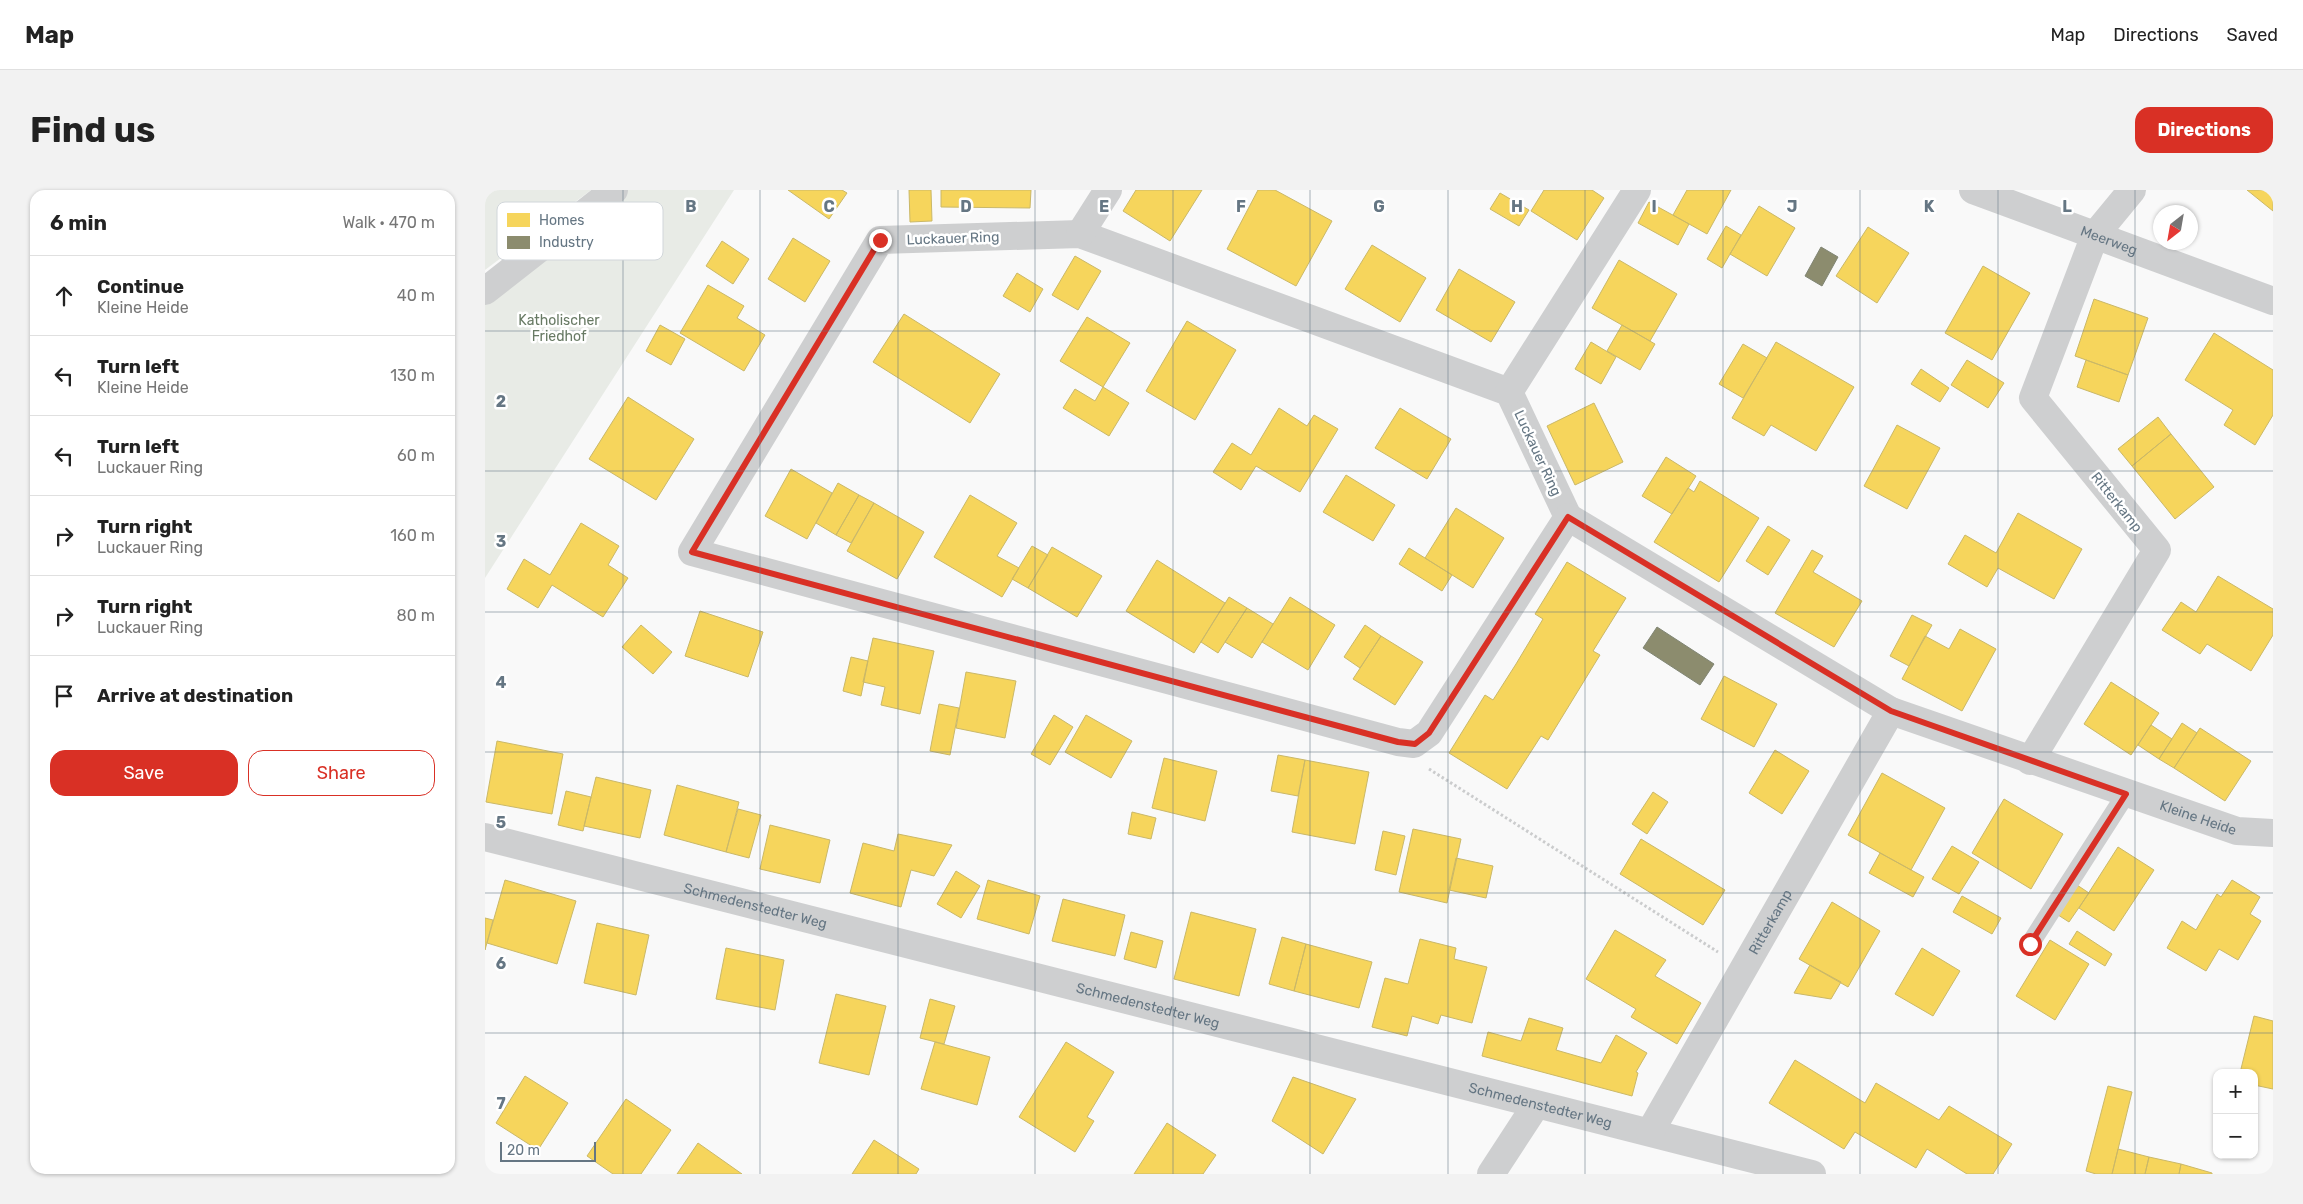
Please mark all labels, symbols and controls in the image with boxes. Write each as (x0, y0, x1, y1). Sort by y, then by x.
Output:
text: Map (25, 21, 74, 49)
text: Map (2050, 24, 2085, 46)
text: Directions (2113, 24, 2199, 46)
text: Saved (2227, 24, 2278, 46)
button: Directions (2135, 107, 2273, 153)
text: Find us (30, 109, 155, 151)
text: B (685, 197, 697, 216)
text: C (823, 197, 835, 216)
text: D (960, 197, 972, 216)
text: E (1099, 197, 1109, 216)
text: F (1236, 197, 1246, 216)
text: G (1373, 197, 1385, 216)
text: H (1511, 197, 1523, 216)
text: I (1651, 197, 1657, 216)
text: J (1787, 197, 1797, 216)
text: K (1924, 197, 1935, 216)
text: L (2062, 197, 2072, 216)
legend (497, 202, 663, 260)
north arrow (2153, 205, 2198, 250)
text: 6 min (50, 210, 107, 235)
text: Homes (539, 212, 584, 229)
text: Walk · 470 m (342, 213, 435, 232)
street label: Meerweg (2078, 223, 2140, 259)
street label: Luckauer Ring (906, 228, 1000, 249)
route end (869, 229, 892, 252)
text: Industry (539, 234, 594, 251)
text: Continue (97, 275, 184, 298)
icon: ahead (50, 282, 78, 310)
text: 40 m (397, 286, 435, 305)
text: Kleine Heide (97, 298, 189, 317)
park label: Katholischer Friedhof (518, 312, 600, 345)
text: Turn left (97, 355, 179, 378)
icon: left (50, 362, 78, 390)
text: 130 m (390, 366, 435, 385)
text: Kleine Heide (97, 378, 189, 397)
text: 2 (496, 392, 506, 411)
street label: Luckauer Ring (1510, 408, 1565, 499)
text: Turn left (97, 435, 179, 458)
icon: left (50, 442, 78, 470)
text: 60 m (397, 446, 435, 465)
text: Luckauer Ring (97, 458, 203, 477)
street label: Ritterkamp (2087, 469, 2146, 536)
text: Turn right (97, 515, 192, 538)
icon: right (50, 522, 78, 550)
text: 160 m (390, 526, 435, 545)
text: 3 (496, 532, 506, 551)
text: Luckauer Ring (97, 538, 203, 557)
text: Turn right (97, 595, 192, 618)
icon: right (50, 602, 78, 630)
text: 80 m (397, 606, 435, 625)
text: Luckauer Ring (97, 618, 203, 637)
text: 4 (496, 673, 507, 692)
icon: arrive (50, 682, 78, 710)
text: Arrive at destination (97, 684, 293, 707)
button: Save (50, 750, 238, 796)
button: Share (248, 750, 435, 796)
street label: Kleine Heide (2157, 797, 2239, 839)
text: 5 (496, 813, 506, 832)
street label: Schmedenstedter Weg (682, 880, 829, 933)
street label: Ritterkamp (1745, 887, 1796, 958)
route start (2019, 933, 2042, 956)
text: 6 (496, 954, 506, 973)
street label: Schmedenstedter Weg (1074, 979, 1221, 1032)
map controls (2213, 1069, 2258, 1159)
button: + (2213, 1069, 2258, 1114)
street label: Schmedenstedter Weg (1467, 1079, 1614, 1132)
text: 7 (496, 1094, 506, 1113)
button: − (2213, 1114, 2258, 1159)
scale bar (500, 1139, 596, 1162)
text: 20 m (507, 1142, 540, 1159)

